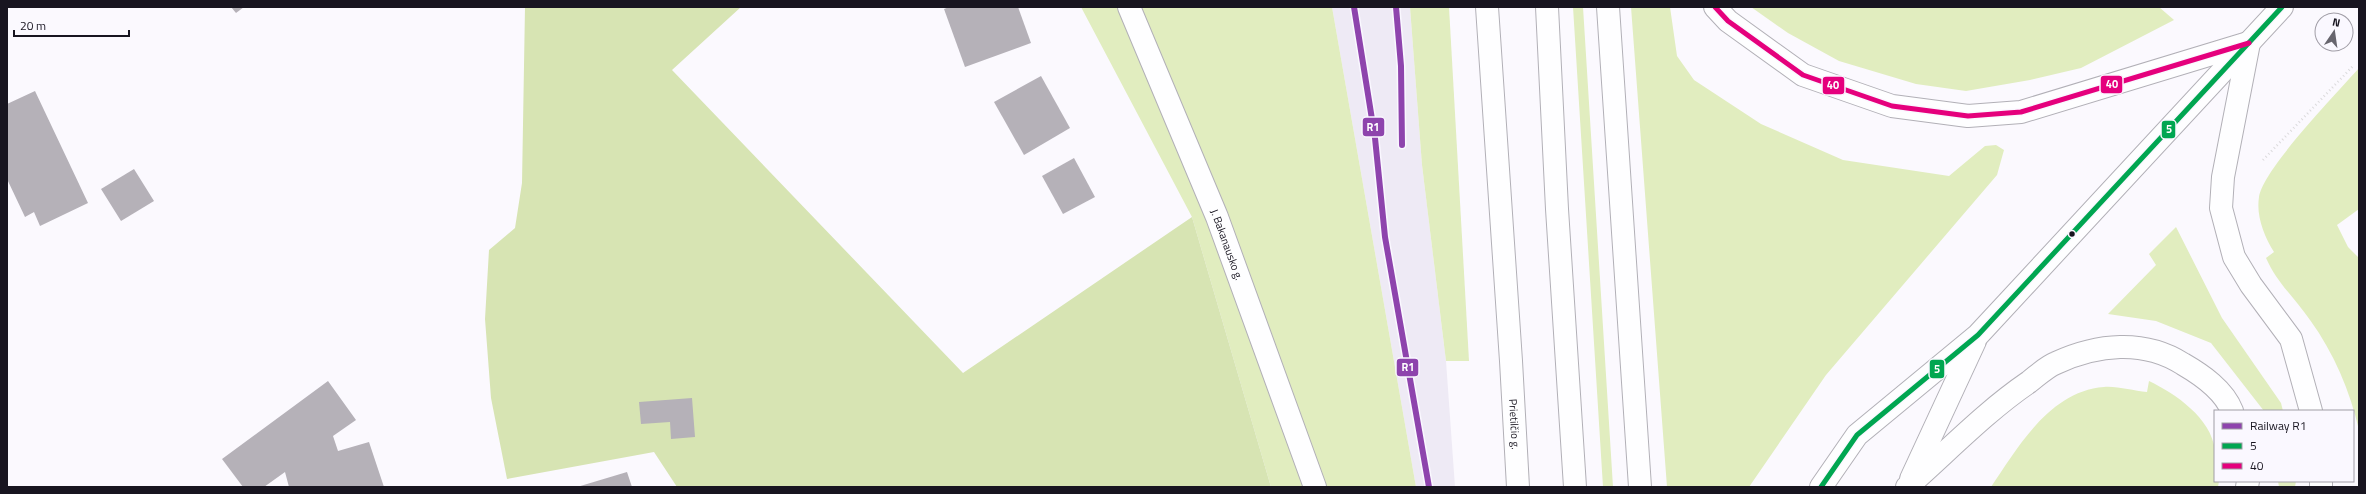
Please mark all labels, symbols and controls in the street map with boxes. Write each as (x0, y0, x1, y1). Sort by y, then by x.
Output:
scale bar (14, 12, 129, 38)
north arrow (2314, 12, 2354, 52)
text: N (2331, 14, 2342, 31)
text: 20 m (20, 16, 46, 35)
line badge: 40 (2100, 75, 2123, 94)
line badge: 40 (1822, 76, 1845, 95)
text: 40 (2106, 76, 2118, 92)
text: 40 (1827, 77, 1839, 93)
line badge: R1 (1362, 117, 1385, 137)
text: R1 (1367, 119, 1379, 135)
line badge: 5 (2161, 120, 2176, 139)
text: 5 (2166, 121, 2172, 137)
street label: J. Bakanausko g. (1206, 206, 1247, 282)
unlabelled marker (2067, 229, 2077, 239)
line badge: R1 (1396, 358, 1419, 377)
text: R1 (1402, 359, 1414, 375)
line badge: 5 (1929, 359, 1945, 379)
text: 5 (1934, 361, 1940, 377)
street label: Prietilčio g. (1505, 398, 1524, 450)
legend (2214, 410, 2354, 482)
text: Railway R1 (2250, 416, 2306, 435)
text: 5 (2250, 436, 2257, 455)
text: 40 (2250, 456, 2264, 475)

